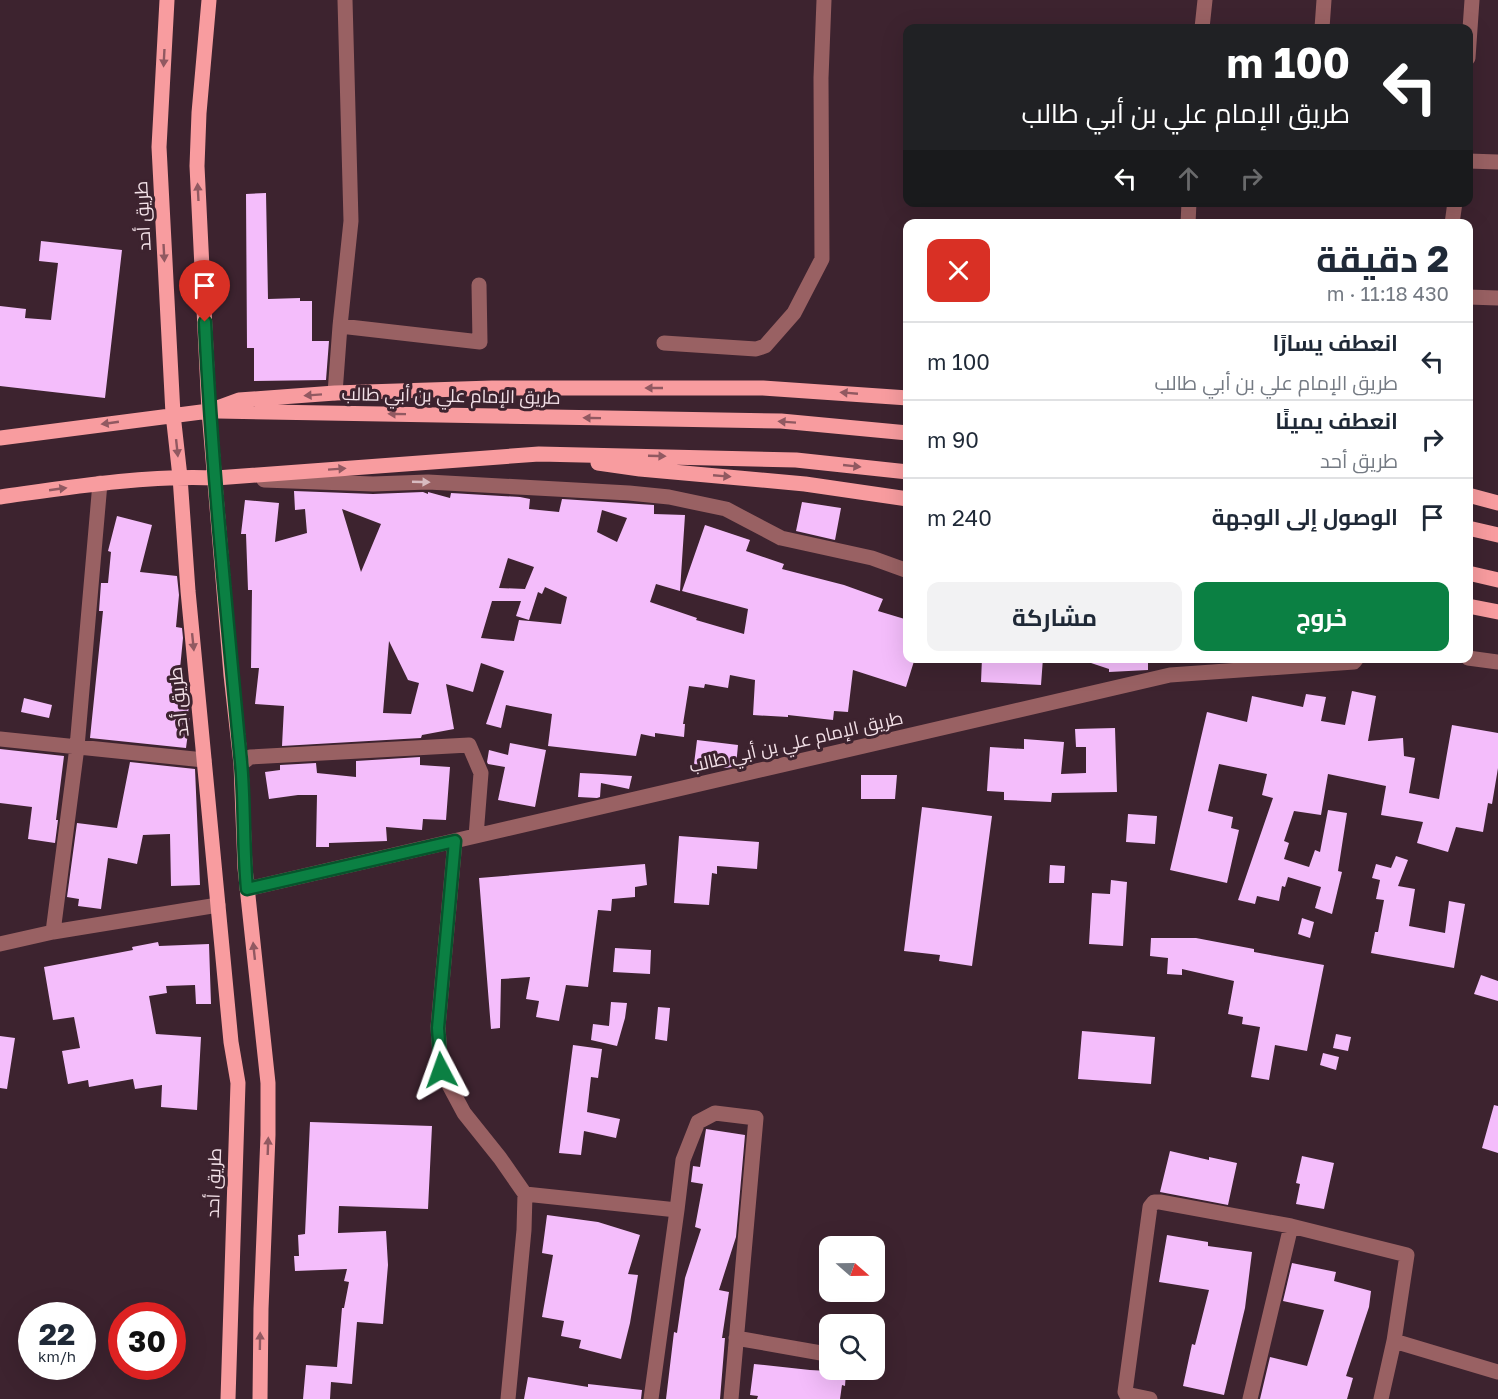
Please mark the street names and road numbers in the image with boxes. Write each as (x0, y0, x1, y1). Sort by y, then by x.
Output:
street label: طريق أحد (129, 180, 157, 252)
street label: طريق الإمام علي بن أبي طالب (341, 382, 561, 412)
street label: طريق أحد (163, 666, 195, 738)
street label: طريق الإمام علي بن أبي طالب (687, 706, 906, 780)
street label: طريق أحد (201, 1148, 227, 1218)

